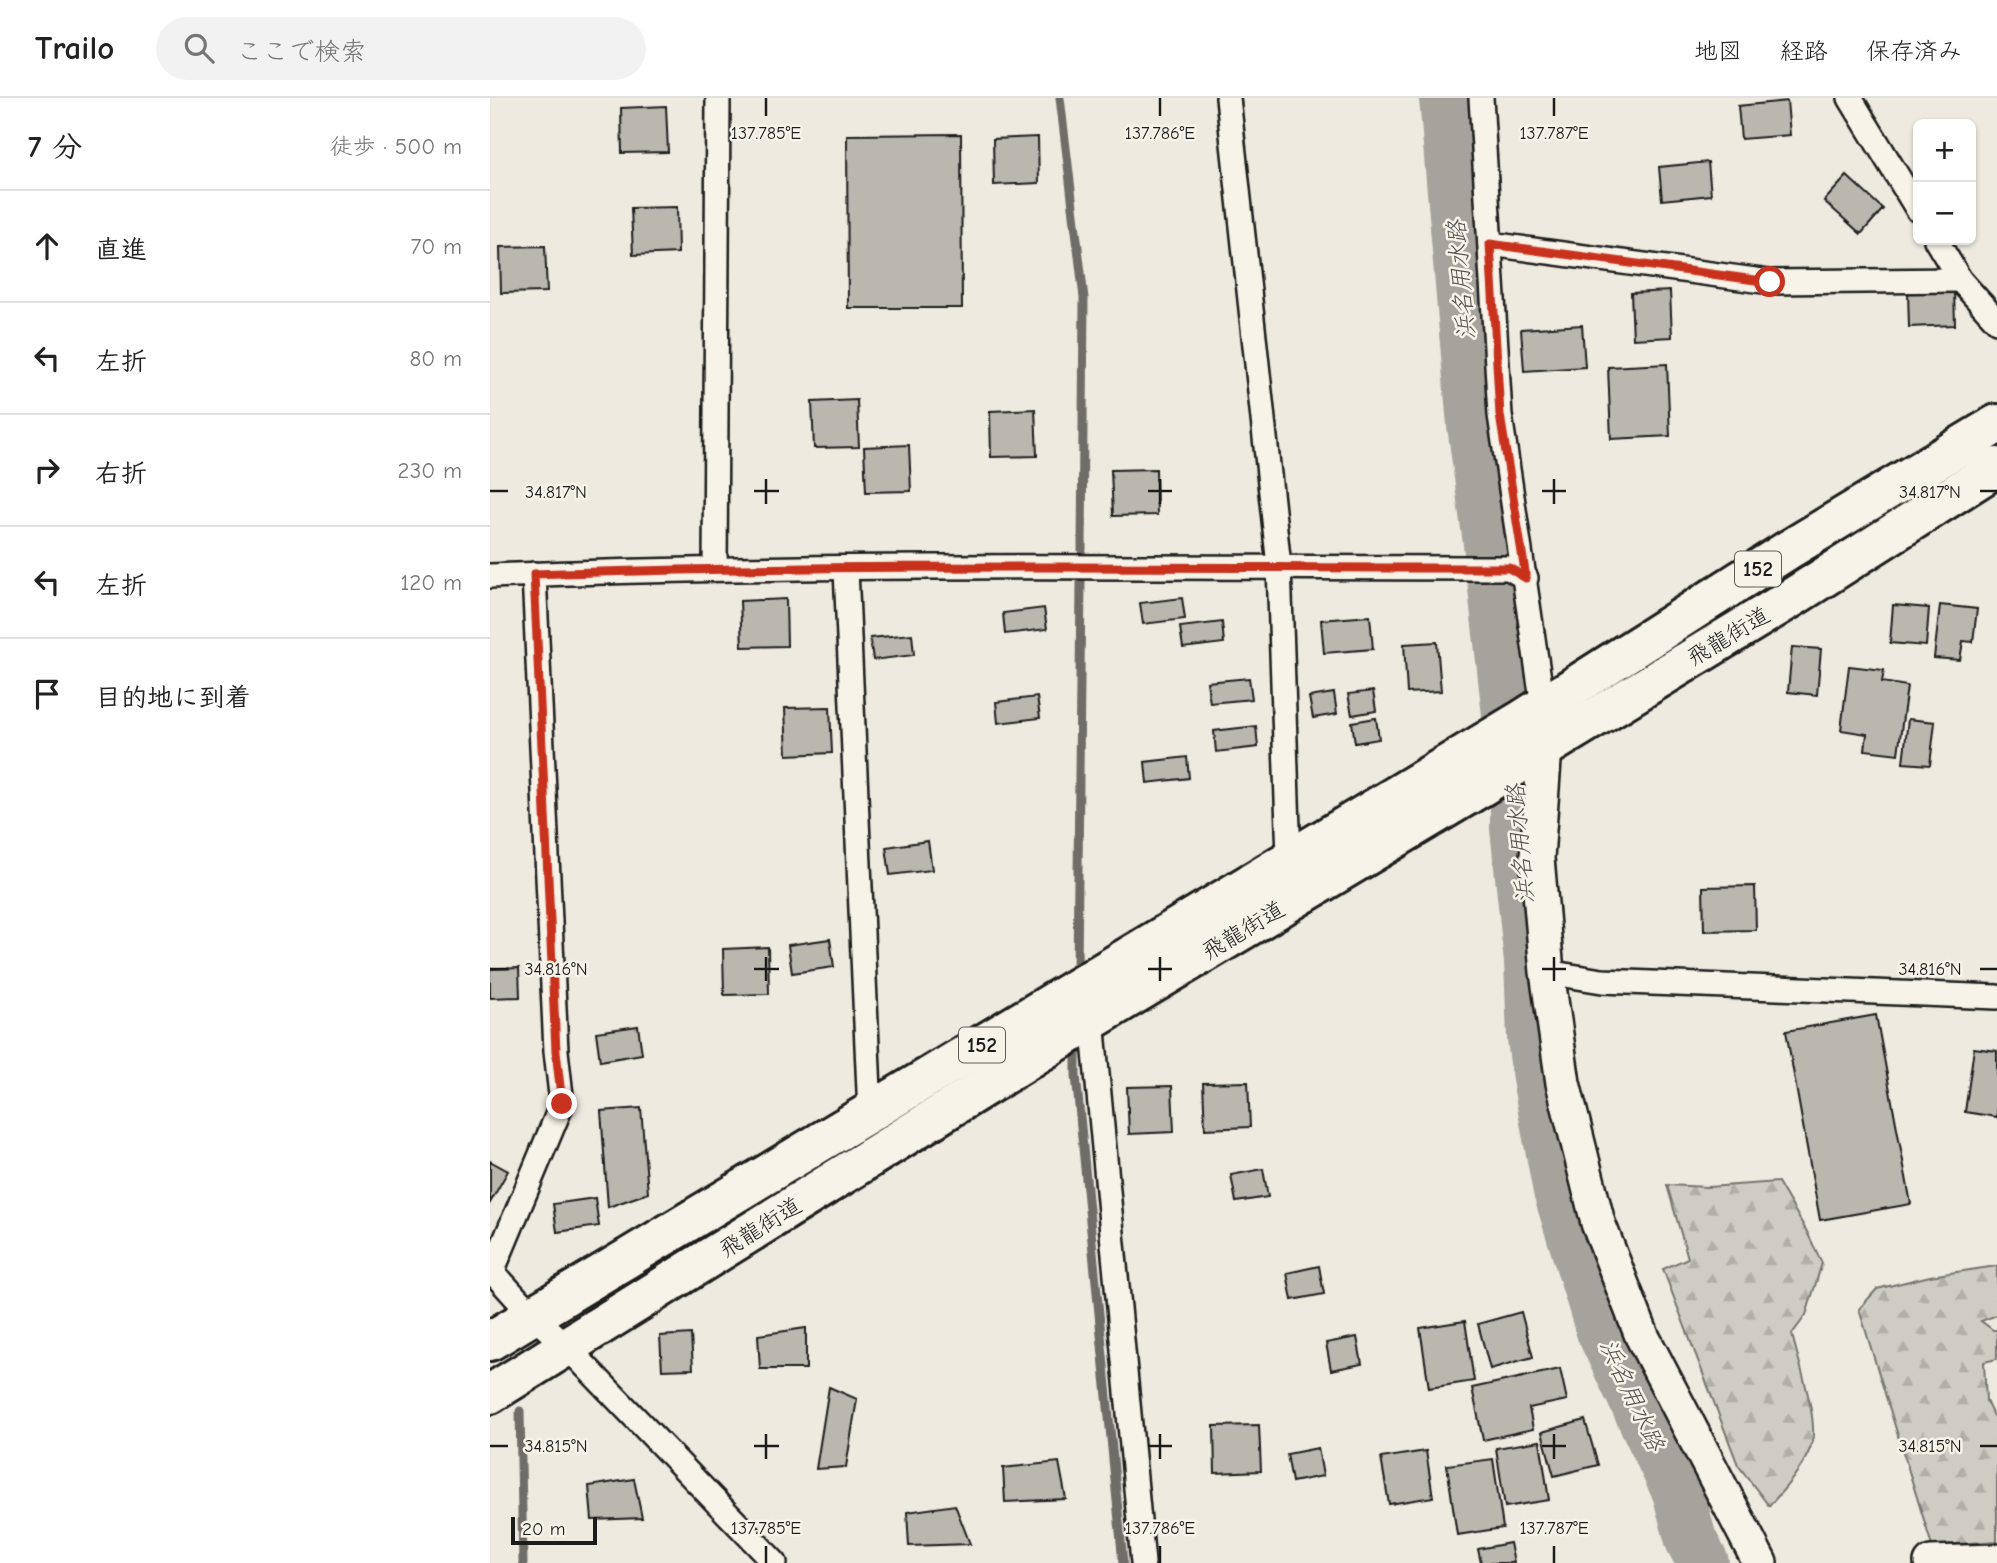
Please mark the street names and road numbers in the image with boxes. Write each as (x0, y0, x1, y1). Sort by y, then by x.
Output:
road number: 152 (1735, 552, 1781, 587)
street label: 飛龍街道 (1682, 601, 1775, 672)
street label: 飛龍街道 (1197, 895, 1290, 966)
road number: 152 (959, 1028, 1005, 1062)
street label: 飛龍街道 (714, 1192, 806, 1263)

